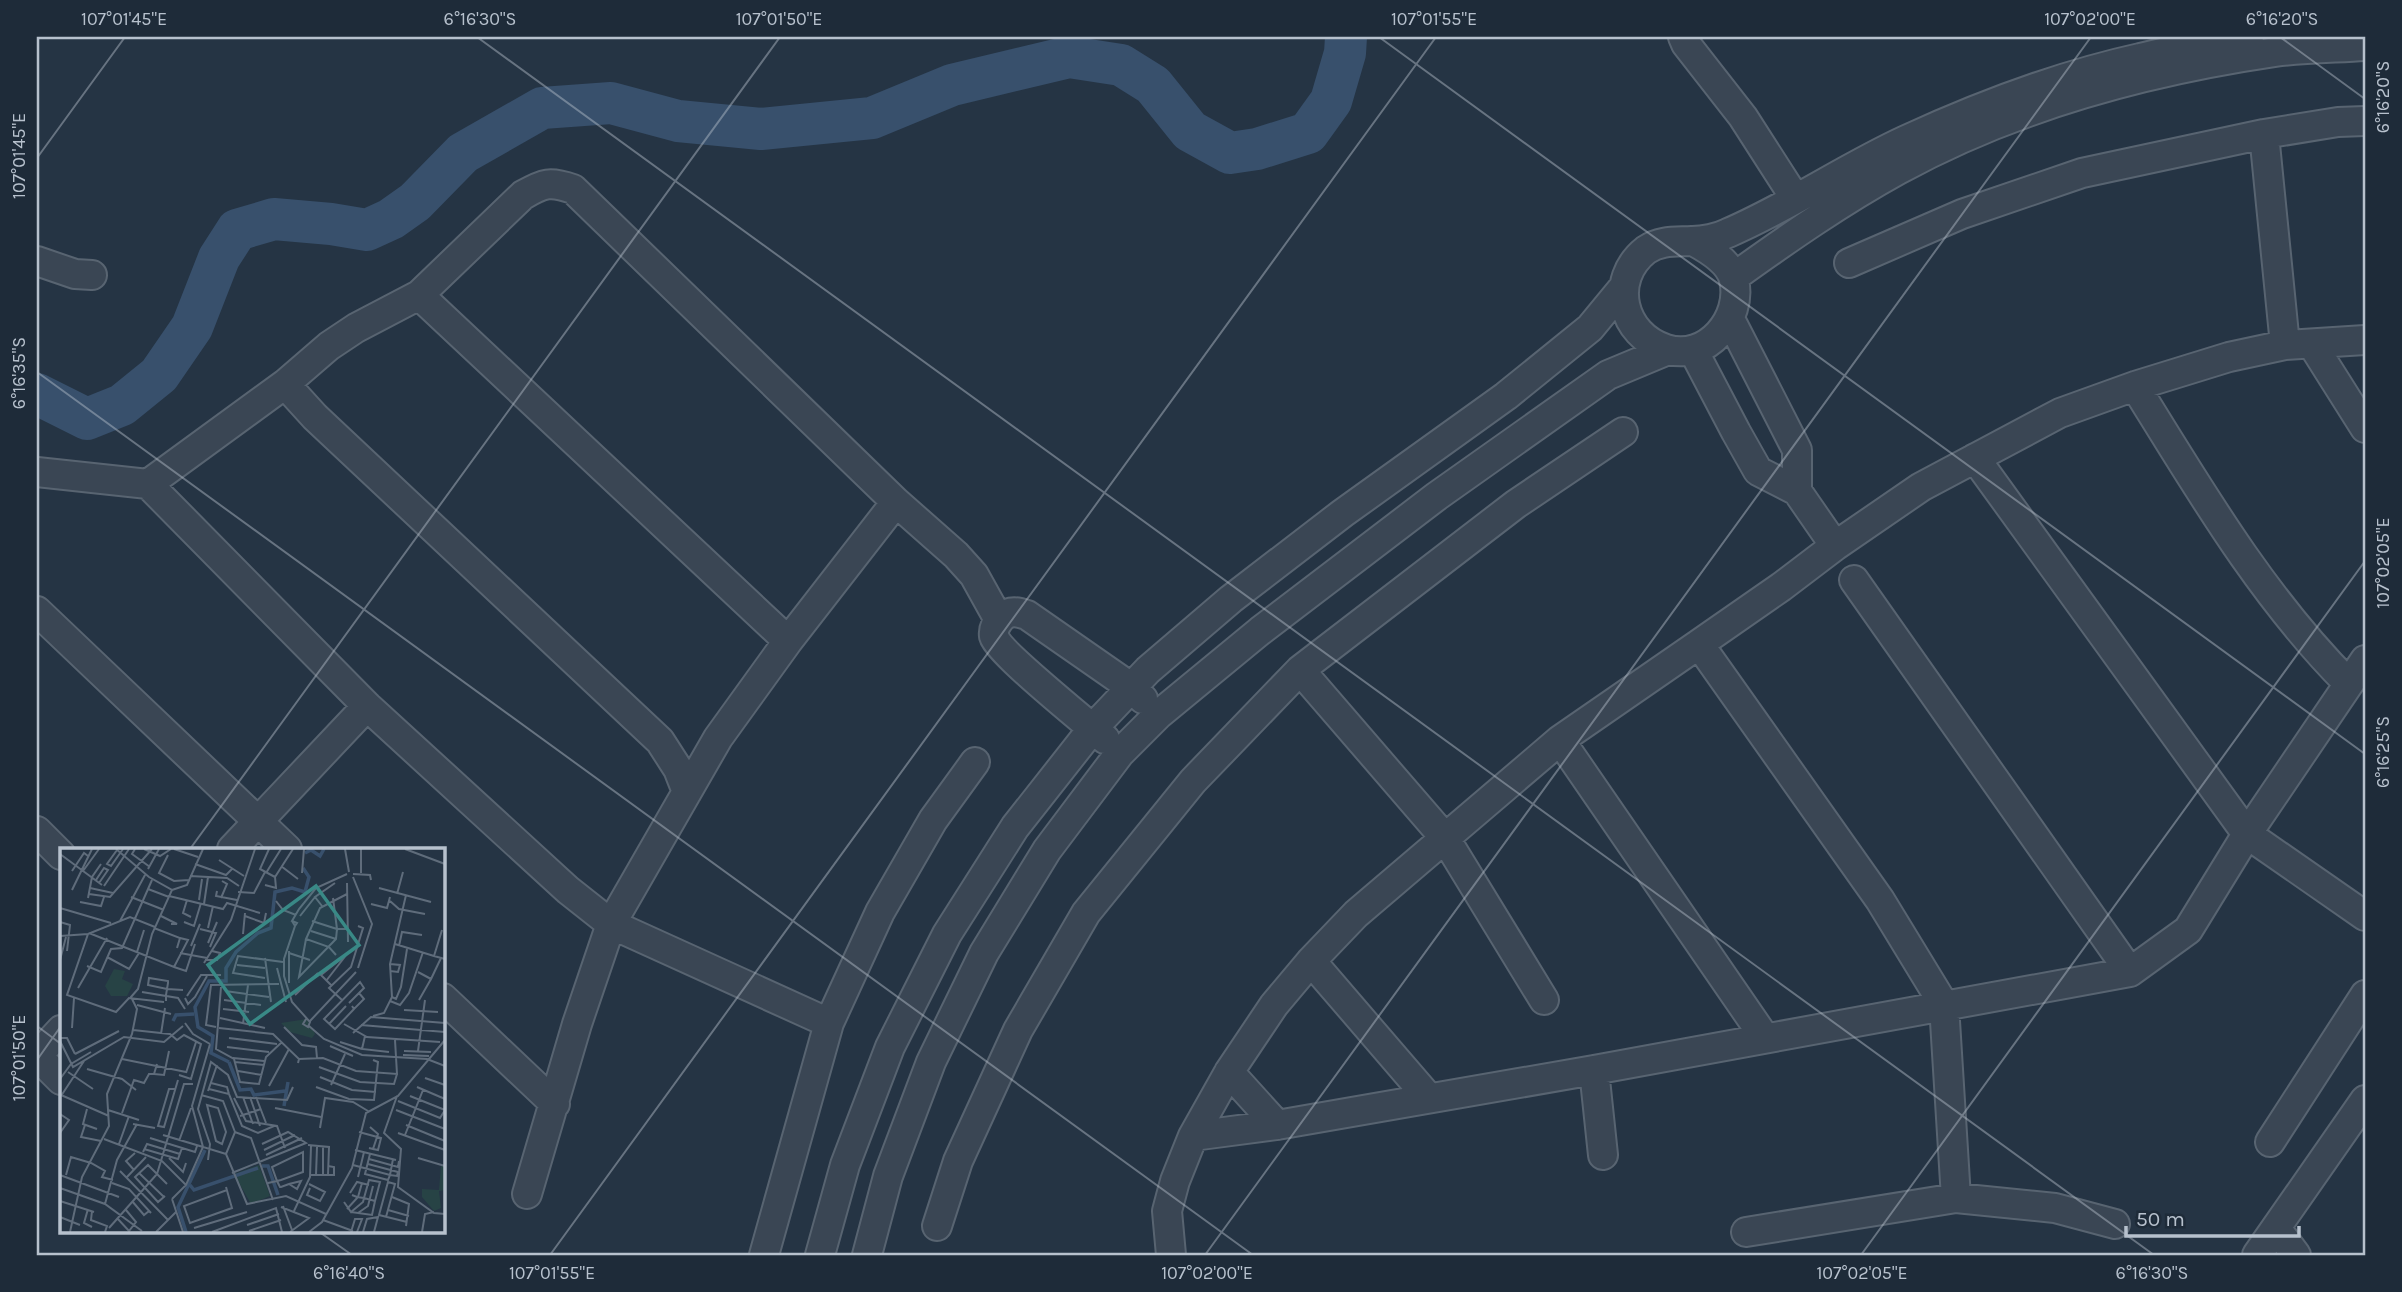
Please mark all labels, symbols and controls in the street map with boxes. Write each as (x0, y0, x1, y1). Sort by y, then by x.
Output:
text: 107°01'45"E (81, 8, 167, 30)
text: 6°16'30"S (444, 8, 516, 30)
text: 107°01'50"E (736, 8, 822, 30)
text: 107°01'55"E (1391, 8, 1477, 30)
text: 107°02'00"E (2044, 8, 2136, 30)
text: 6°16'20"S (2246, 8, 2318, 30)
text: 6°16'20"S (2372, 61, 2394, 133)
text: 107°01'45"E (8, 113, 30, 199)
text: 6°16'35"S (8, 337, 30, 409)
text: 107°02'05"E (2372, 517, 2394, 609)
text: 6°16'25"S (2372, 716, 2394, 788)
inset map (60, 848, 444, 1232)
text: 107°01'50"E (8, 1015, 30, 1101)
scale bar (2126, 1194, 2299, 1238)
text: 50 m (2136, 1207, 2185, 1231)
text: 6°16'40"S (313, 1262, 385, 1284)
text: 107°01'55"E (509, 1262, 595, 1284)
text: 107°02'00"E (1161, 1262, 1253, 1284)
text: 107°02'05"E (1816, 1262, 1908, 1284)
text: 6°16'30"S (2116, 1262, 2188, 1284)

